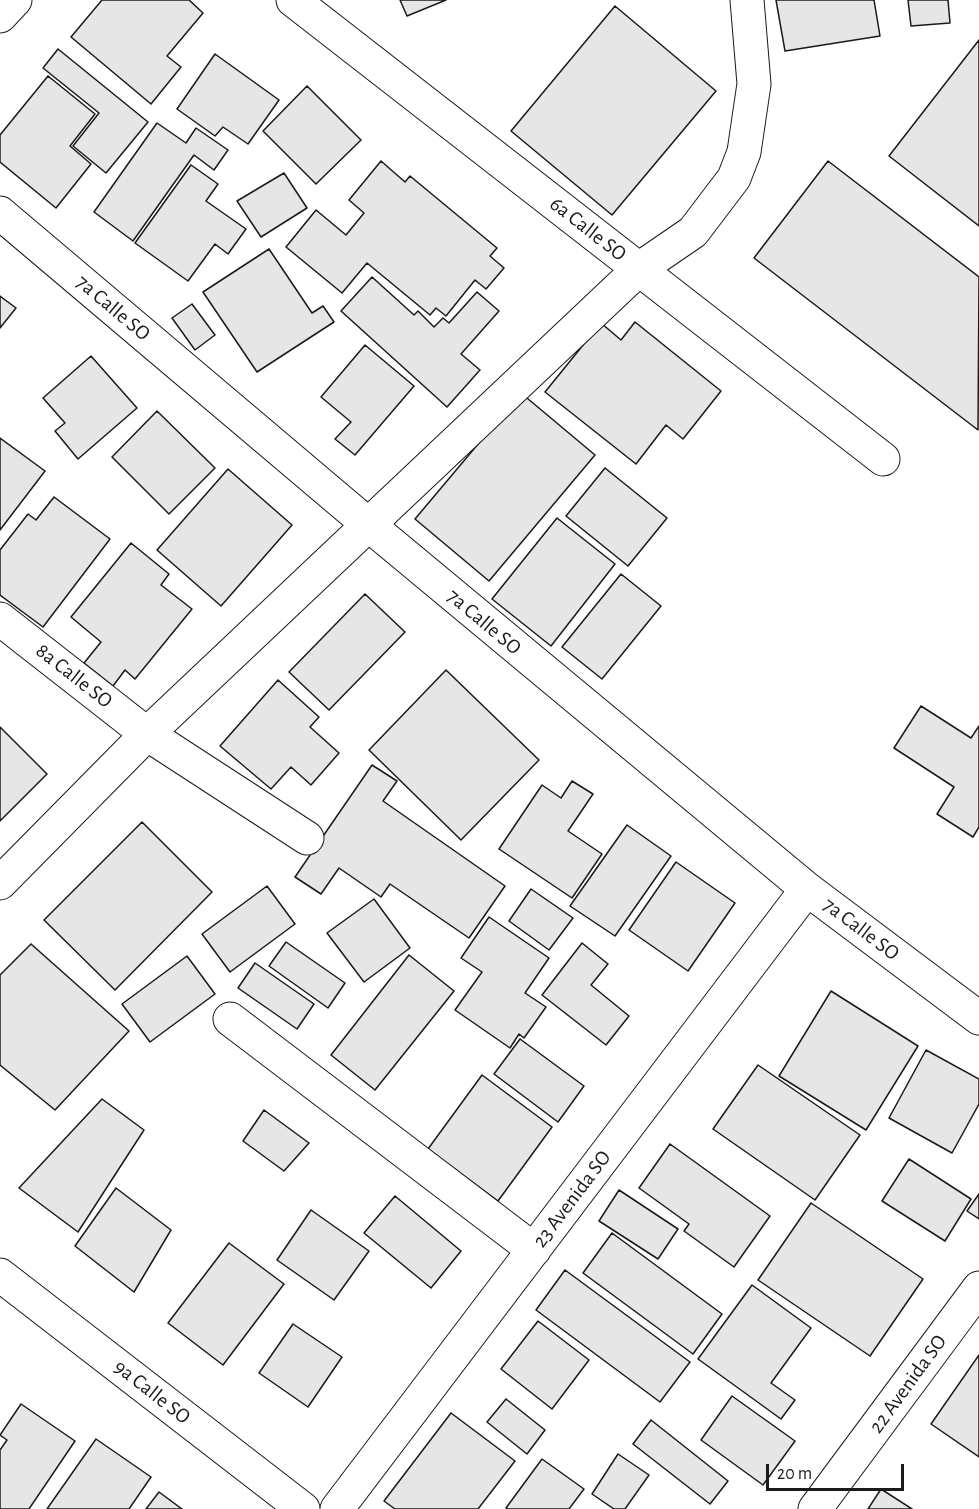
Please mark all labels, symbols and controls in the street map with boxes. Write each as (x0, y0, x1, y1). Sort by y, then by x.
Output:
street label: 6a Calle SO (545, 191, 631, 267)
street label: 7a Calle SO (71, 270, 155, 346)
street label: 7a Calle SO (442, 584, 526, 660)
street label: 8a Calle SO (31, 638, 117, 714)
street label: 7a Calle SO (818, 892, 904, 966)
street label: 23 Avenida SO (527, 1146, 617, 1252)
street label: 22 Avenida SO (864, 1330, 952, 1438)
street label: 9a Calle SO (109, 1354, 195, 1430)
scale bar (769, 1452, 907, 1490)
text: 20 m (777, 1465, 812, 1483)

